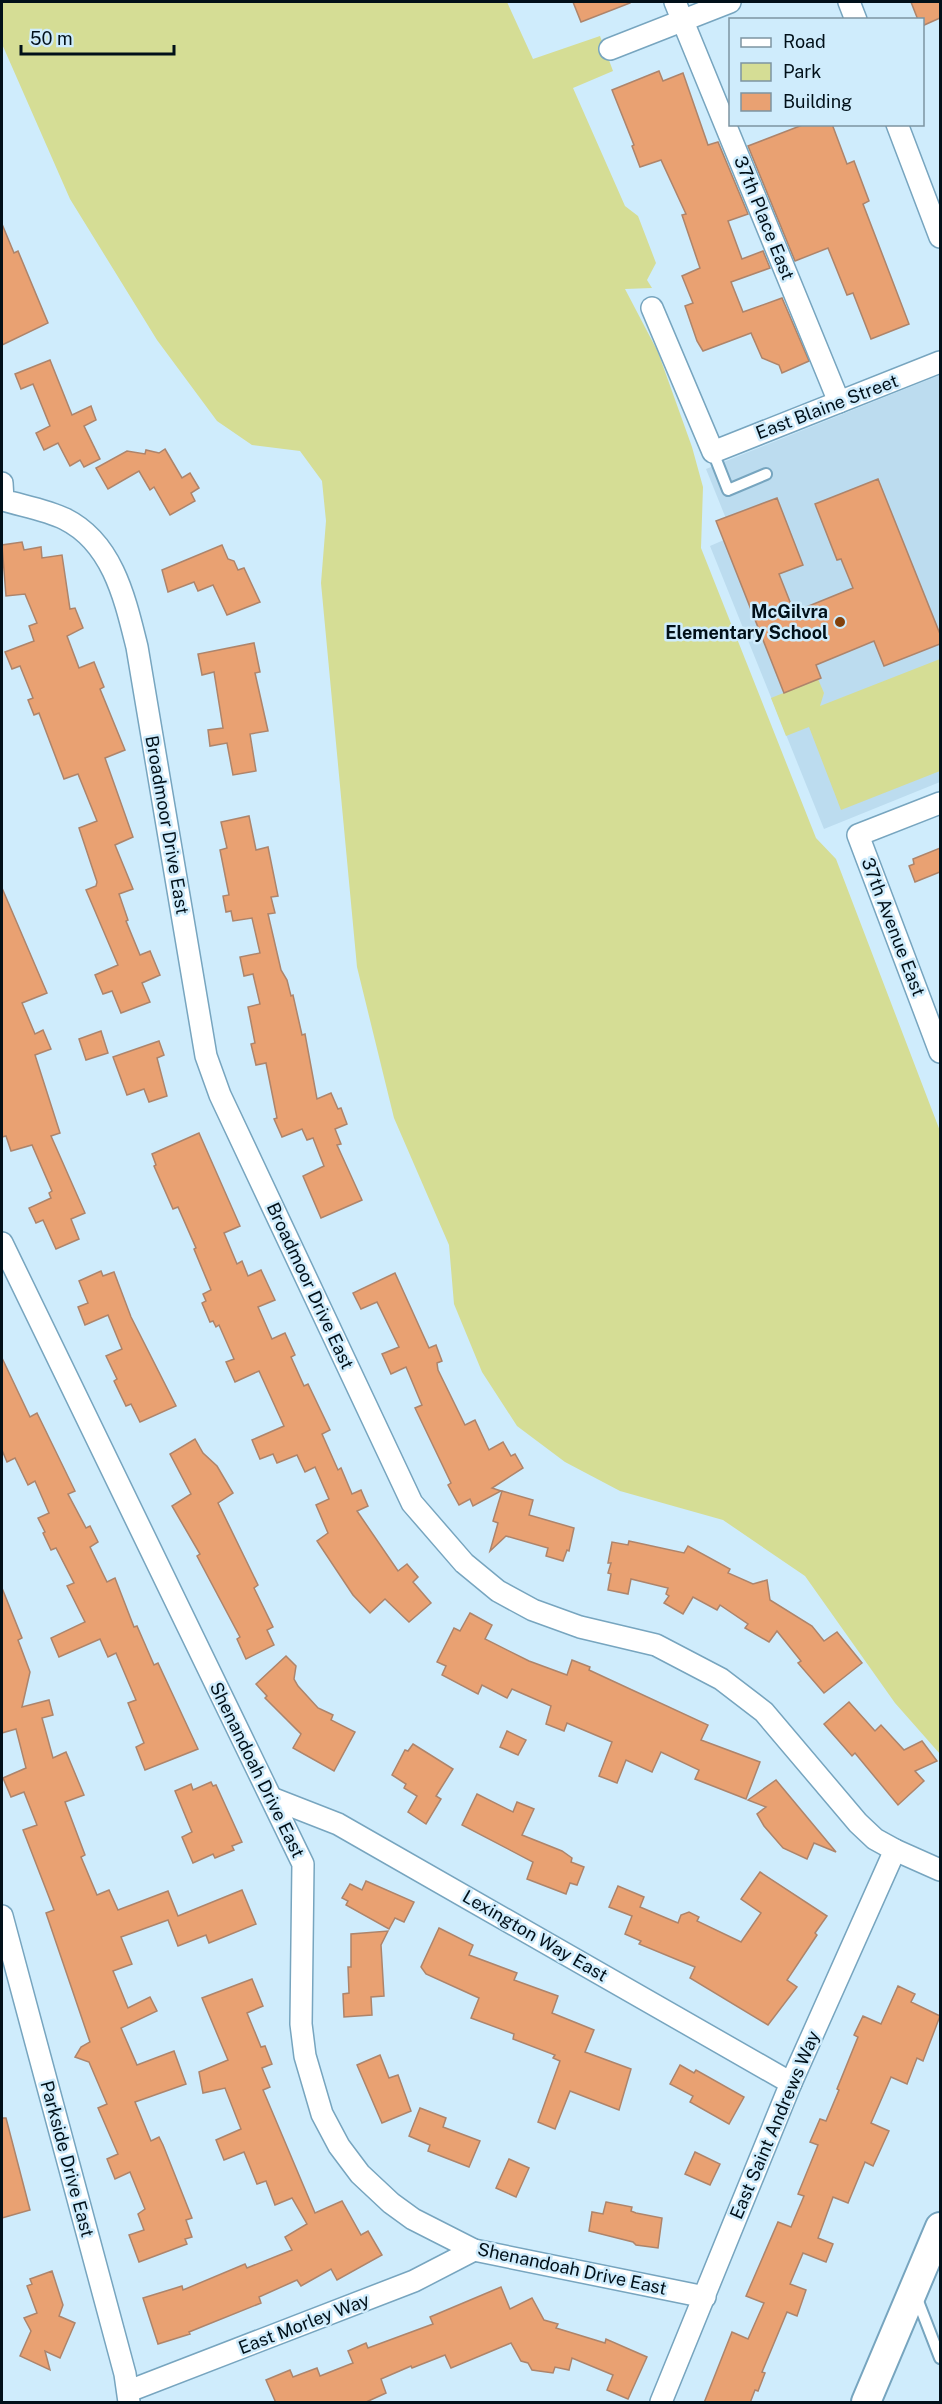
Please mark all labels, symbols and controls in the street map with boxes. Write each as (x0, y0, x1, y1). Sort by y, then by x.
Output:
scale bar (21, 18, 174, 56)
legend (729, 18, 924, 126)
text: 50 m (30, 28, 73, 49)
text: Road (783, 31, 826, 52)
text: Park (783, 61, 821, 82)
text: Building (783, 91, 852, 112)
street label: 37th Place East (730, 153, 799, 283)
street label: East Blaine Street (753, 370, 901, 443)
place label: McGilvra Elementary School (665, 601, 828, 643)
marker: McGilvra Elementary School (833, 615, 847, 629)
street label: Broadmoor Drive East (141, 734, 194, 916)
street label: 37th Avenue East (857, 855, 930, 999)
street label: Broadmoor Drive East (263, 1199, 358, 1372)
street label: Shenandoah Drive East (206, 1678, 309, 1861)
street label: Lexington Way East (459, 1885, 612, 1986)
street label: East Saint Andrews Way (725, 2027, 824, 2222)
street label: Parkside Drive East (36, 2078, 98, 2239)
street label: Shenandoah Drive East (476, 2238, 669, 2299)
street label: East Morley Way (235, 2289, 373, 2358)

